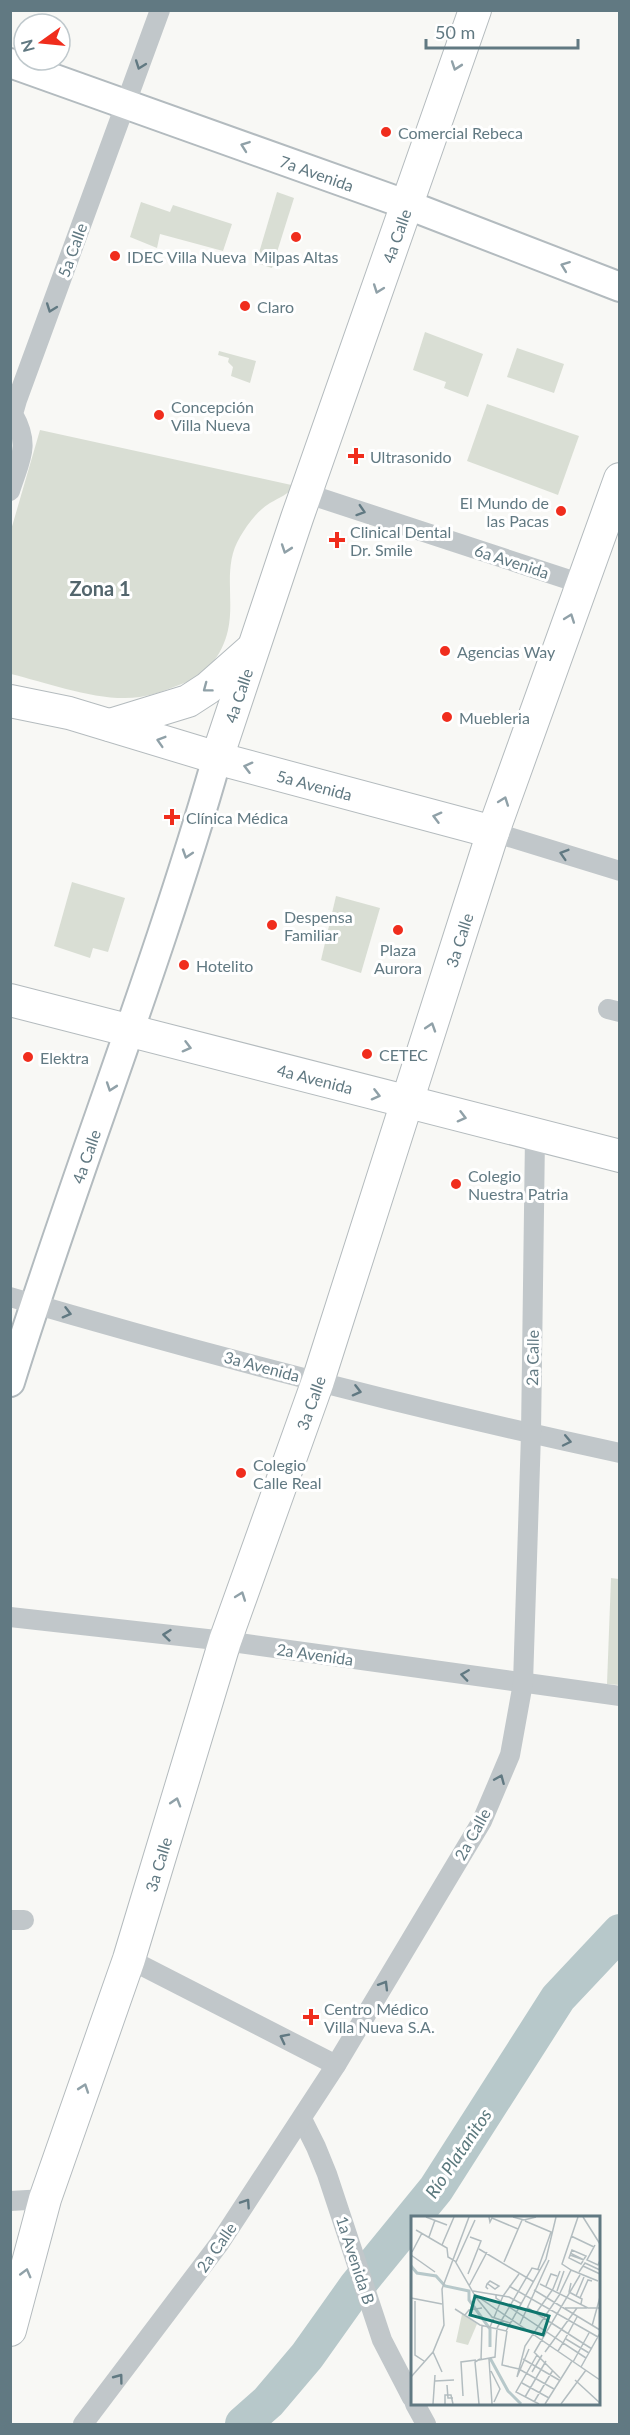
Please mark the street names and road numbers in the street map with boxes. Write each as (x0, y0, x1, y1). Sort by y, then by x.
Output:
street label: 7a Avenida (277, 151, 357, 194)
street label: 4a Calle (378, 206, 414, 265)
street label: 5a Calle (54, 220, 90, 280)
street label: 6a Avenida (472, 540, 552, 582)
street label: 4a Calle (220, 666, 256, 725)
street label: 5a Avenida (275, 765, 354, 803)
street label: 3a Calle (441, 910, 476, 970)
street label: 4a Avenida (275, 1059, 355, 1097)
street label: 4a Calle (67, 1127, 104, 1186)
street label: 2a Calle (522, 1330, 542, 1386)
street label: 3a Avenida (222, 1347, 302, 1385)
street label: 3a Calle (292, 1374, 329, 1432)
street label: 2a Avenida (275, 1639, 355, 1669)
street label: 2a Calle (450, 1805, 494, 1863)
street label: 3a Calle (140, 1835, 175, 1894)
street label: 1a Avenida B (333, 2214, 379, 2306)
street label: 2a Calle (192, 2219, 240, 2275)

